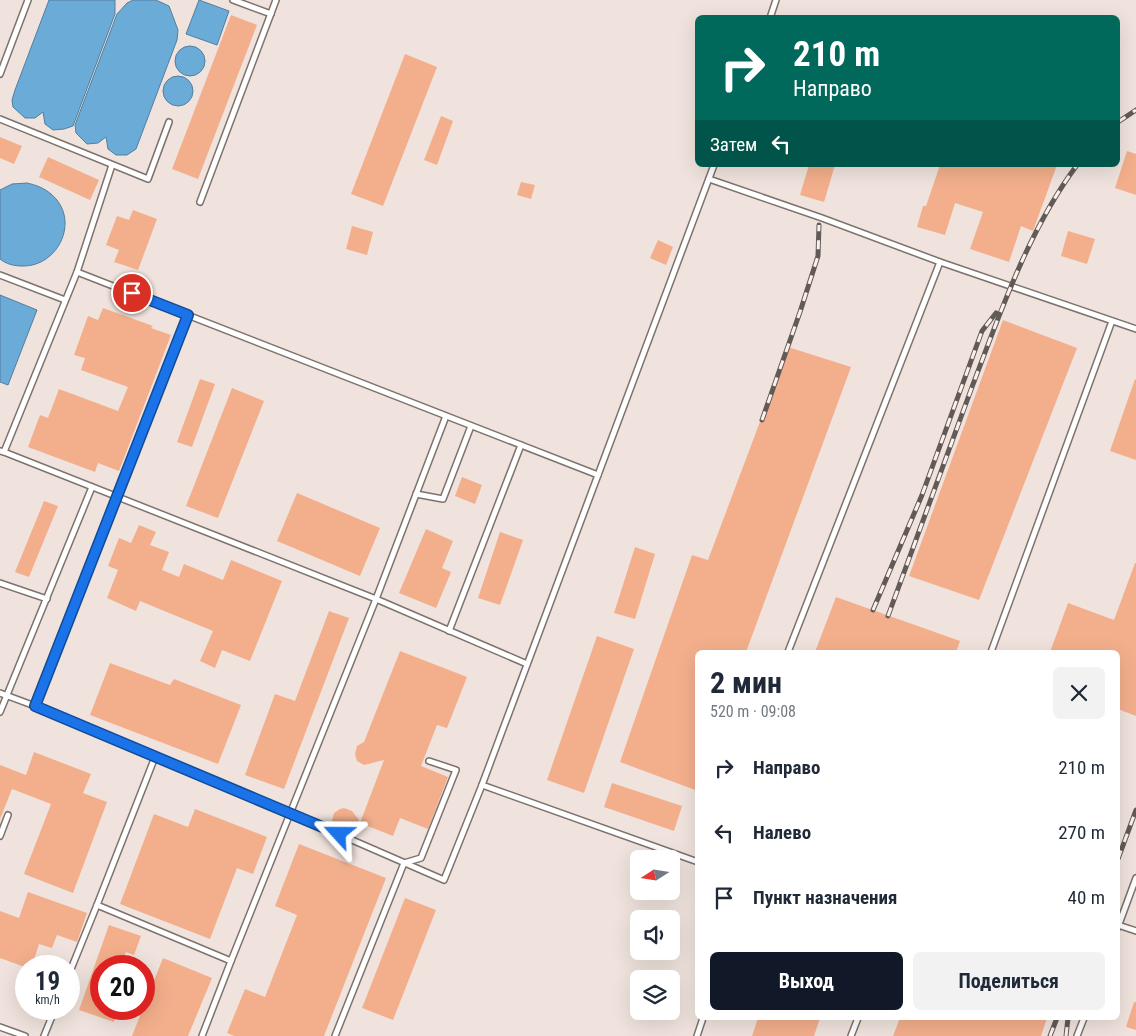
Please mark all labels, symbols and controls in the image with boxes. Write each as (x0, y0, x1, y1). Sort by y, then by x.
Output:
text: 210 m (793, 34, 880, 75)
icon: right (710, 35, 775, 100)
text: Направо (793, 76, 872, 101)
icon: left (767, 130, 795, 158)
text: Затем (710, 133, 757, 156)
pin (111, 272, 153, 314)
icon: arrive (118, 279, 146, 307)
text: 2 мин (710, 665, 782, 700)
button: close (1053, 667, 1105, 719)
text: 520 m · 09:08 (710, 702, 796, 721)
icon: right (710, 754, 738, 782)
text: Направо (753, 756, 820, 779)
text: 210 m (1058, 756, 1105, 779)
position arrow (312, 807, 364, 859)
icon: left (710, 819, 738, 847)
text: Налево (753, 821, 811, 844)
text: 270 m (1058, 821, 1105, 844)
north arrow (630, 850, 680, 900)
map controls (630, 850, 680, 1020)
icon: arrive (710, 884, 738, 912)
text: Пункт назначения (753, 886, 897, 909)
text: 40 m (1068, 886, 1105, 909)
button: sound (630, 910, 680, 960)
button: Выход (710, 952, 903, 1010)
button: Поделиться (913, 952, 1105, 1010)
speed limit sign: 20 (90, 955, 155, 1020)
text: 19 (35, 967, 60, 996)
button: layers (630, 970, 680, 1020)
text: km/h (35, 993, 60, 1007)

